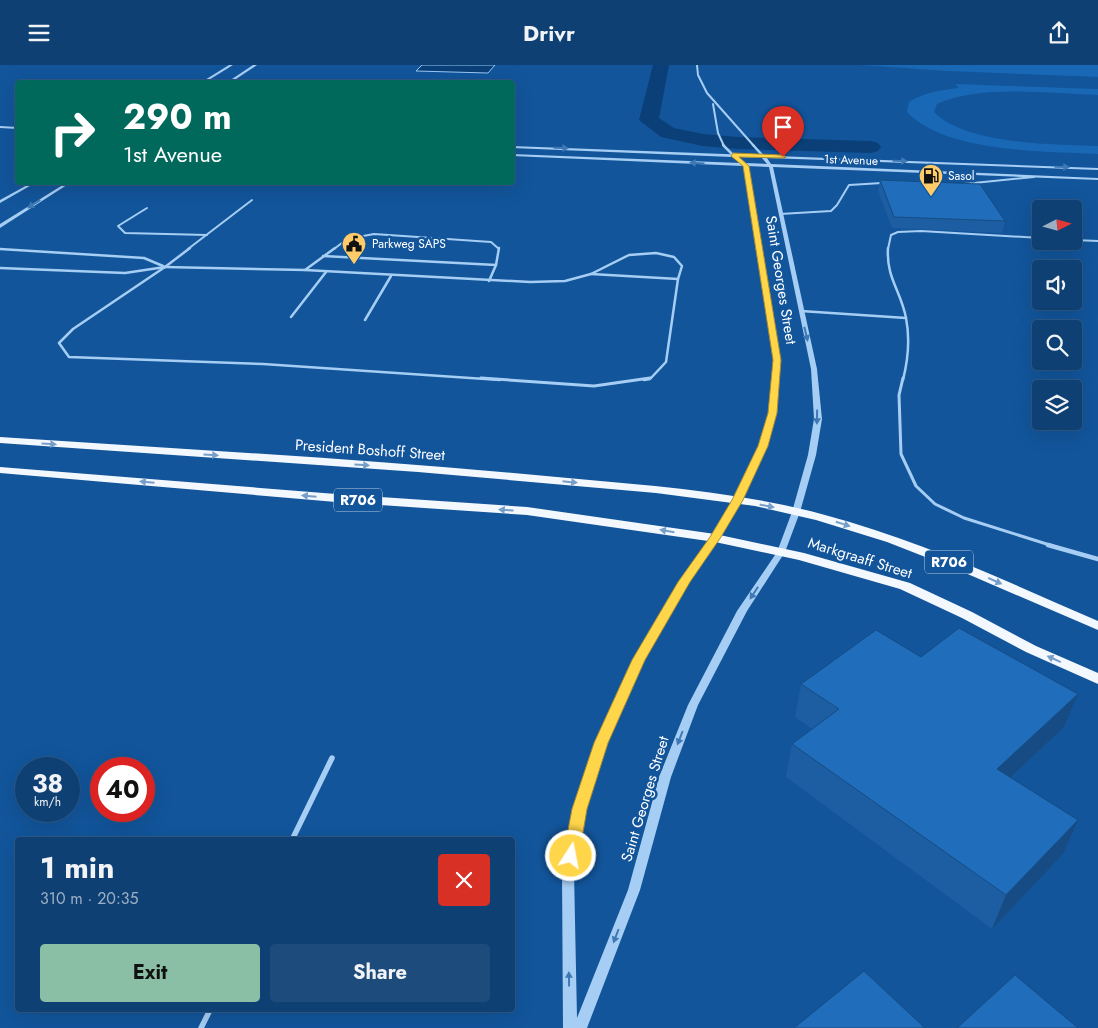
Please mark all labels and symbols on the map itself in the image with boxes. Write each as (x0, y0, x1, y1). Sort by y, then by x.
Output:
pin (762, 106, 804, 157)
one-way arrow (553, 145, 569, 153)
street label: 1st Avenue (824, 150, 878, 170)
one-way arrow (892, 157, 908, 165)
one-way arrow (689, 159, 705, 167)
fuel station icon: Sasol (918, 163, 944, 197)
one-way arrow (1054, 164, 1070, 172)
place label: Sasol (948, 167, 975, 185)
one-way arrow (28, 200, 41, 209)
north arrow (1032, 200, 1082, 250)
street label: Saint Georges Street (760, 214, 802, 346)
public building icon: Parkweg SAPS (341, 231, 367, 265)
place label: Parkweg SAPS (372, 235, 446, 253)
one-way arrow (802, 327, 810, 342)
one-way arrow (813, 410, 821, 426)
street label: President Boshoff Street (294, 434, 446, 466)
one-way arrow (41, 440, 57, 448)
one-way arrow (203, 452, 219, 460)
one-way arrow (354, 462, 370, 470)
one-way arrow (139, 478, 155, 486)
one-way arrow (562, 478, 578, 486)
road number: R706 (334, 489, 382, 511)
one-way arrow (301, 492, 317, 500)
one-way arrow (759, 502, 774, 510)
one-way arrow (498, 505, 514, 513)
one-way arrow (836, 520, 851, 528)
one-way arrow (659, 527, 675, 535)
street label: Markgraaff Street (805, 532, 915, 584)
road number: R706 (925, 551, 973, 573)
one-way arrow (988, 578, 1002, 586)
one-way arrow (749, 586, 759, 600)
one-way arrow (1047, 655, 1061, 663)
one-way arrow (676, 730, 684, 745)
street label: Saint Georges Street (615, 733, 675, 865)
speed limit sign: 40 (90, 757, 155, 822)
position arrow (544, 829, 596, 881)
one-way arrow (612, 928, 619, 943)
one-way arrow (565, 971, 573, 987)

